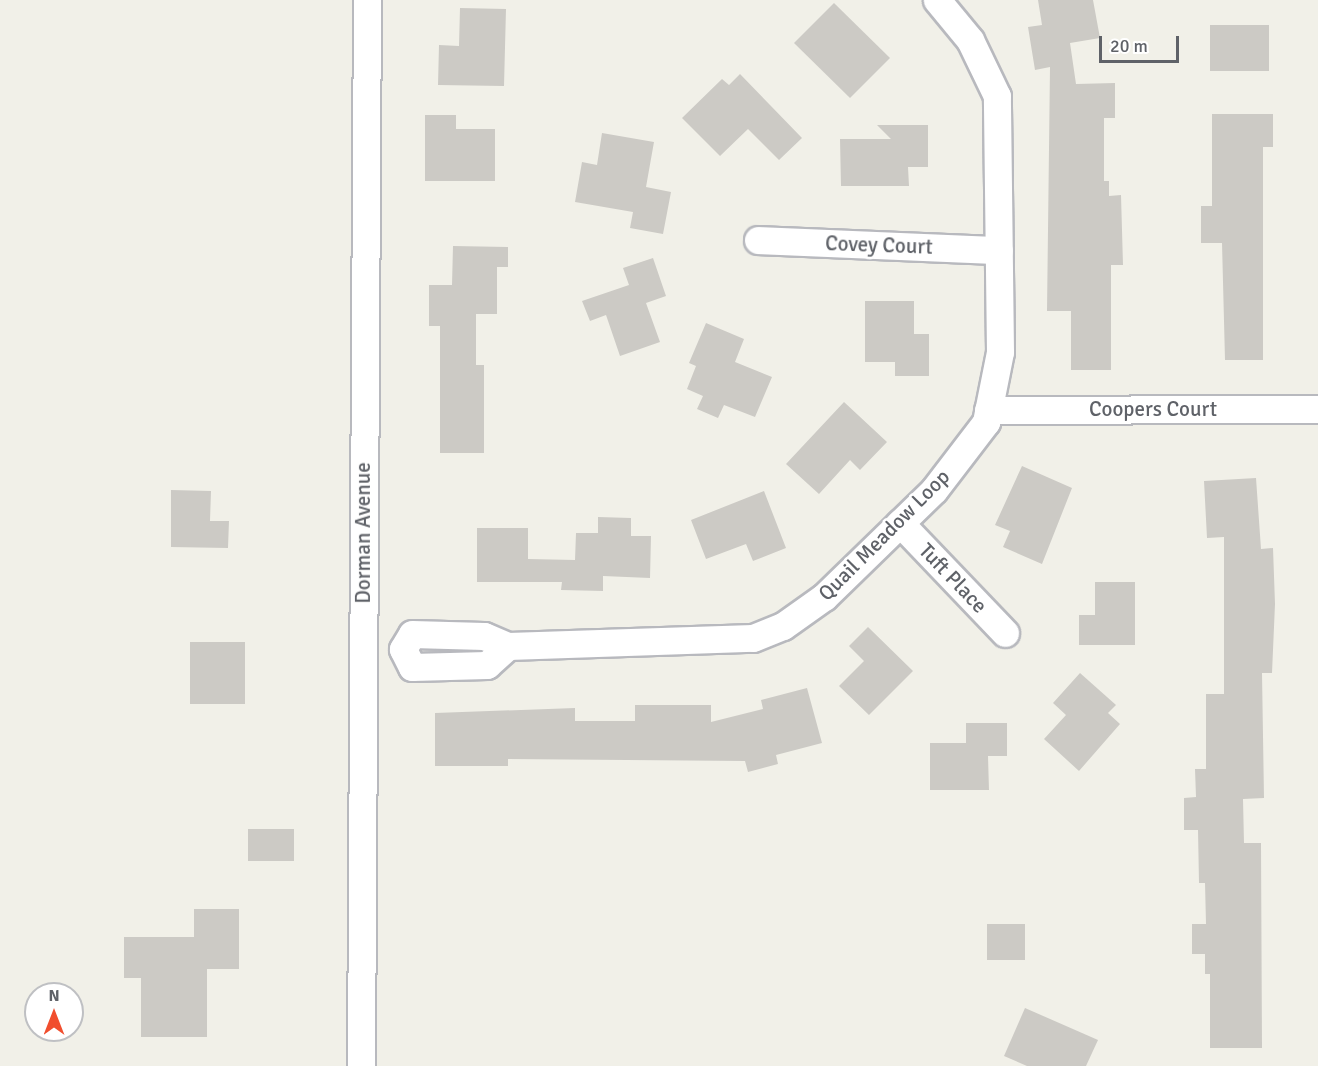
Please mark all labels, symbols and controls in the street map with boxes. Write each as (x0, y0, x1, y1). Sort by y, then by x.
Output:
scale bar (1102, 24, 1182, 62)
text: 20 m (1110, 35, 1148, 57)
street label: Covey Court (825, 231, 933, 259)
street label: Coopers Court (1089, 396, 1217, 422)
street label: Dorman Avenue (350, 462, 376, 604)
street label: Quail Meadow Loop (813, 464, 955, 606)
street label: Tuft Place (914, 538, 992, 618)
north arrow (24, 982, 84, 1042)
text: N (48, 986, 60, 1006)

